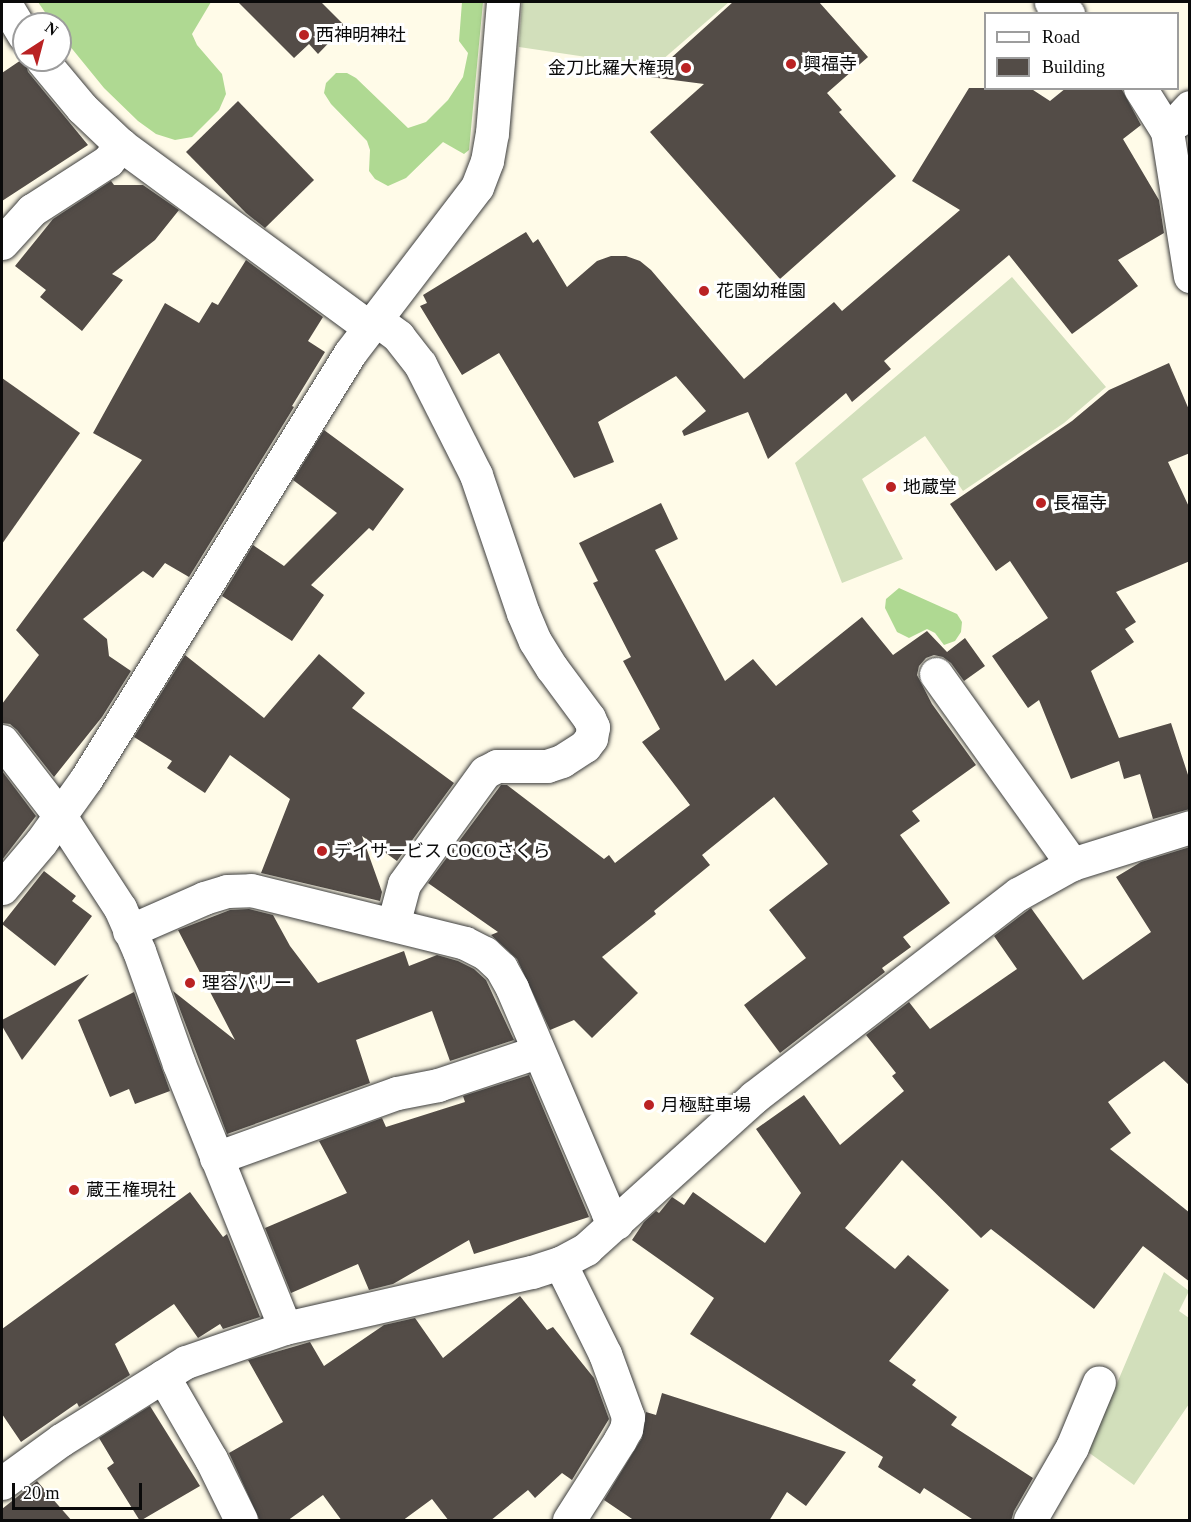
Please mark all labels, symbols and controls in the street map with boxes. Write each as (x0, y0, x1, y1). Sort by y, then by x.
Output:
north arrow (12, 12, 72, 72)
legend (984, 12, 1179, 90)
text: N (42, 18, 61, 39)
place label: 西神明神社 (316, 24, 406, 46)
text: Road (1042, 27, 1080, 47)
marker: 西神明神社 (297, 28, 311, 42)
place label: 興福寺 (803, 53, 857, 75)
place label: 金刀比羅大権現 (548, 57, 674, 79)
marker: 興福寺 (784, 57, 798, 71)
text: Building (1042, 57, 1105, 77)
marker: 金刀比羅大権現 (679, 61, 693, 75)
place label: 花園幼稚園 (716, 280, 806, 302)
marker: 花園幼稚園 (697, 284, 711, 298)
place label: 地蔵堂 (903, 476, 957, 498)
marker: 地蔵堂 (884, 480, 898, 494)
place label: 長福寺 (1053, 492, 1107, 514)
marker: 長福寺 (1034, 496, 1048, 510)
place label: デイサービス COCOさくら (334, 840, 551, 862)
marker: デイサービス COCOさくら (315, 844, 329, 858)
place label: 理容パリー (202, 972, 292, 994)
marker: 理容パリー (183, 976, 197, 990)
place label: 月極駐車場 (661, 1094, 751, 1116)
marker: 月極駐車場 (642, 1098, 656, 1112)
place label: 蔵王権現社 (86, 1179, 176, 1201)
marker: 蔵王権現社 (67, 1183, 81, 1197)
scale bar (15, 1471, 146, 1509)
text: 20 m (23, 1483, 60, 1503)

